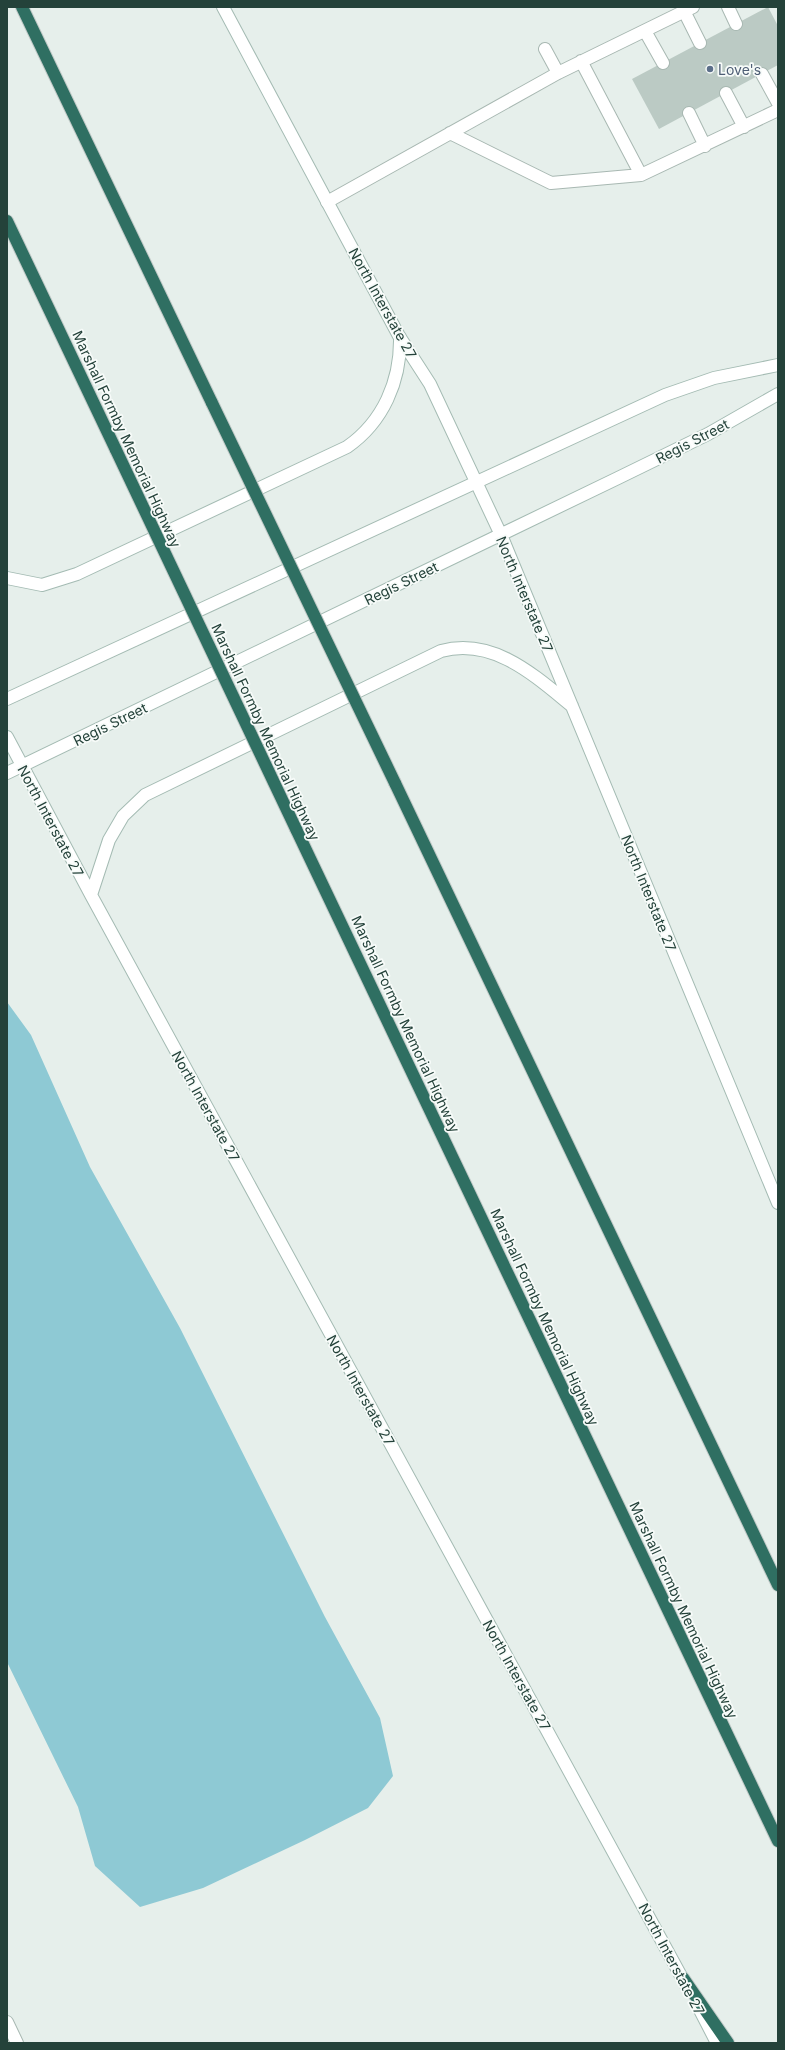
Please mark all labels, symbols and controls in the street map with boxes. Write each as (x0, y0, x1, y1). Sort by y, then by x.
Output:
place label: Love's (718, 61, 761, 78)
marker: Love's (705, 64, 715, 74)
street label: North Interstate 27 (345, 245, 421, 361)
street label: Marshall Formby Memorial Highway (69, 328, 185, 550)
street label: Regis Street (653, 415, 732, 467)
street label: North Interstate 27 (493, 534, 557, 654)
street label: Regis Street (361, 558, 441, 608)
street label: Marshall Formby Memorial Highway (208, 621, 324, 843)
street label: Regis Street (70, 699, 150, 749)
street label: North Interstate 27 (14, 762, 88, 880)
street label: North Interstate 27 (618, 832, 680, 954)
street label: Marshall Formby Memorial Highway (348, 913, 464, 1135)
street label: North Interstate 27 (168, 1048, 244, 1164)
street label: Marshall Formby Memorial Highway (487, 1206, 603, 1428)
street label: North Interstate 27 (323, 1332, 399, 1448)
street label: Marshall Formby Memorial Highway (626, 1499, 742, 1721)
street label: North Interstate 27 (479, 1617, 555, 1733)
street label: North Interstate 27 (635, 1900, 709, 2018)

